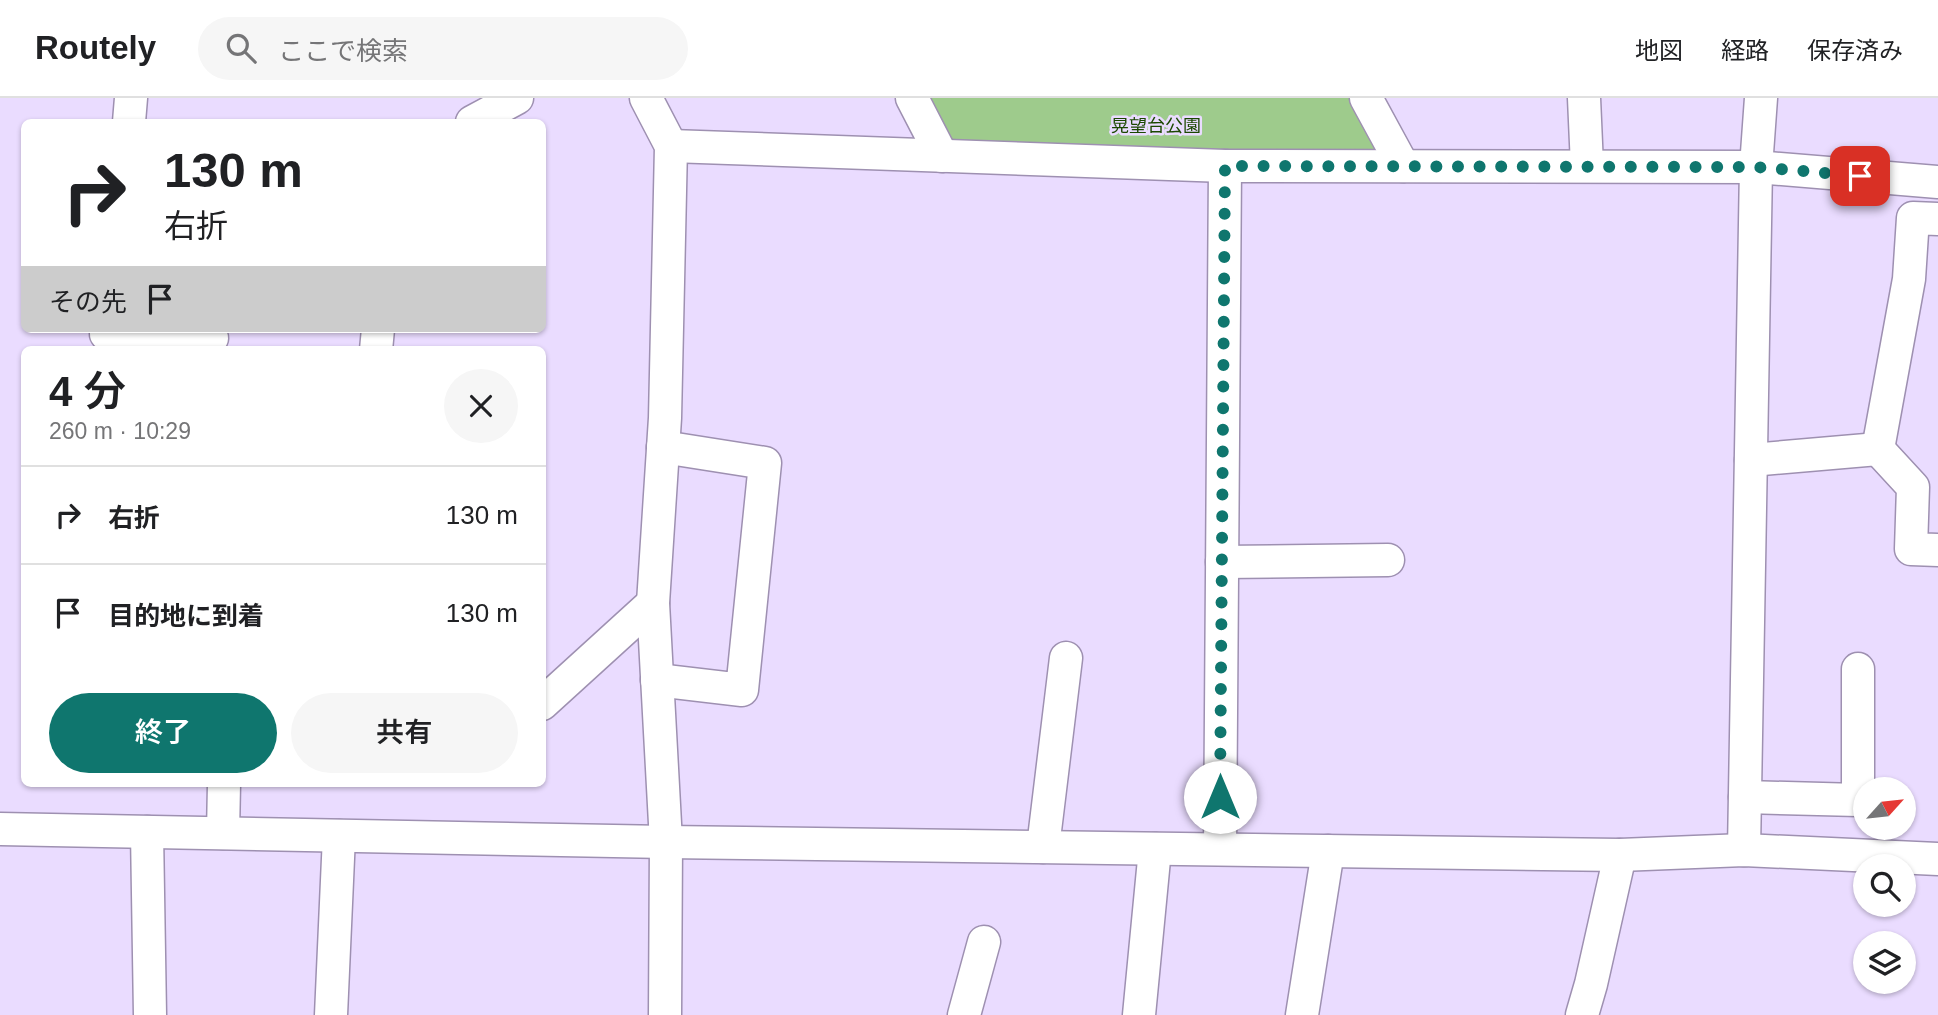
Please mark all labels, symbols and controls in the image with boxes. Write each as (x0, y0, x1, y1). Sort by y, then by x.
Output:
search box (198, 17, 688, 80)
text: Routely (35, 29, 156, 66)
icon: search (222, 29, 260, 67)
text: ここで検索 (278, 36, 408, 66)
text: 地図 (1635, 37, 1683, 64)
text: 経路 (1721, 37, 1769, 64)
text: 保存済み (1807, 37, 1903, 64)
park label: 晃望台公園 (1111, 116, 1201, 136)
text: 130 m (164, 143, 303, 197)
pin (1830, 146, 1890, 206)
icon: right (49, 147, 140, 238)
icon: arrive (1841, 157, 1879, 195)
text: 右折 (164, 208, 228, 244)
icon: arrive (141, 280, 179, 318)
text: その先 (49, 287, 127, 317)
text: 4 分 (49, 368, 126, 415)
button: close (444, 369, 518, 443)
text: 260 m · 10:29 (49, 418, 191, 444)
icon: right (49, 496, 87, 534)
text: 130 m (446, 500, 518, 530)
text: 右折 (108, 503, 160, 533)
icon: arrive (49, 594, 87, 632)
text: 130 m (446, 598, 518, 628)
text: 目的地に到着 (108, 601, 264, 631)
button: 終了 (49, 693, 277, 773)
button: 共有 (291, 693, 518, 773)
position arrow (1183, 760, 1257, 834)
north arrow (1853, 777, 1916, 840)
map controls (1853, 777, 1916, 994)
button: search (1853, 854, 1916, 917)
button: layers (1853, 931, 1916, 994)

